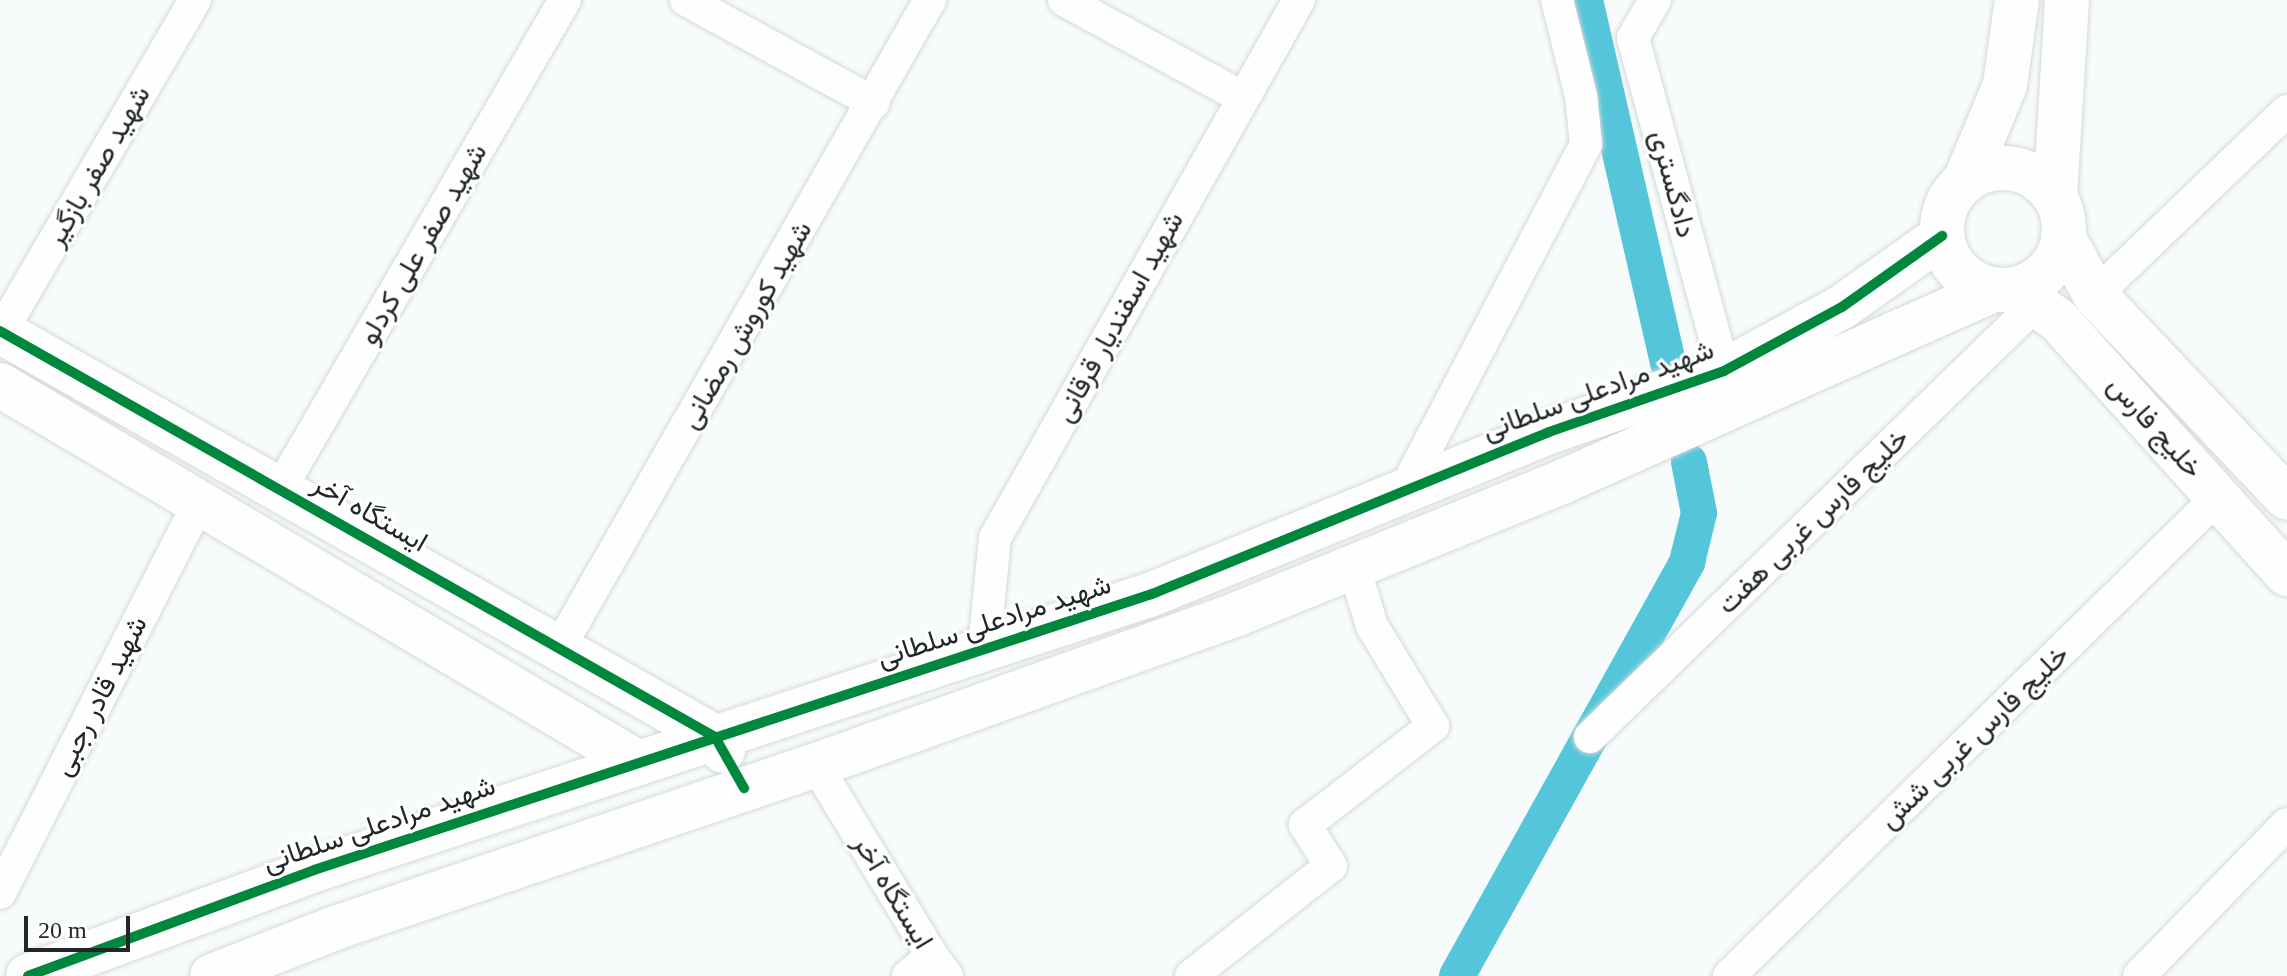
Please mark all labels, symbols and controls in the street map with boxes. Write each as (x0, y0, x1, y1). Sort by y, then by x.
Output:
street label: شهید صفر بازگیر (38, 80, 158, 252)
street label: دادگستری (1643, 127, 1703, 241)
street label: شهید صفر علی کردلو (352, 137, 494, 351)
street label: شهید اسفندیار قرقانی (1047, 206, 1191, 428)
street label: شهید کوروش رمضانی (673, 215, 819, 435)
street label: شهید مرادعلی سلطانی (1478, 333, 1718, 447)
street label: خلیج فارس (2100, 369, 2210, 485)
street label: خلیج فارس غربی هفت (1710, 421, 1916, 621)
street label: ایستگاه آخر (306, 467, 434, 559)
street label: شهید مرادعلی سلطانی (873, 567, 1115, 675)
street label: شهید قادر رجبی (45, 610, 155, 782)
street label: خلیج فارس غربی شش (1872, 638, 2076, 836)
street label: شهید مرادعلی سلطانی (258, 768, 500, 880)
street label: ایستگاه آخر (846, 829, 940, 955)
scale bar (28, 900, 134, 950)
text: 20 m (38, 917, 87, 943)

